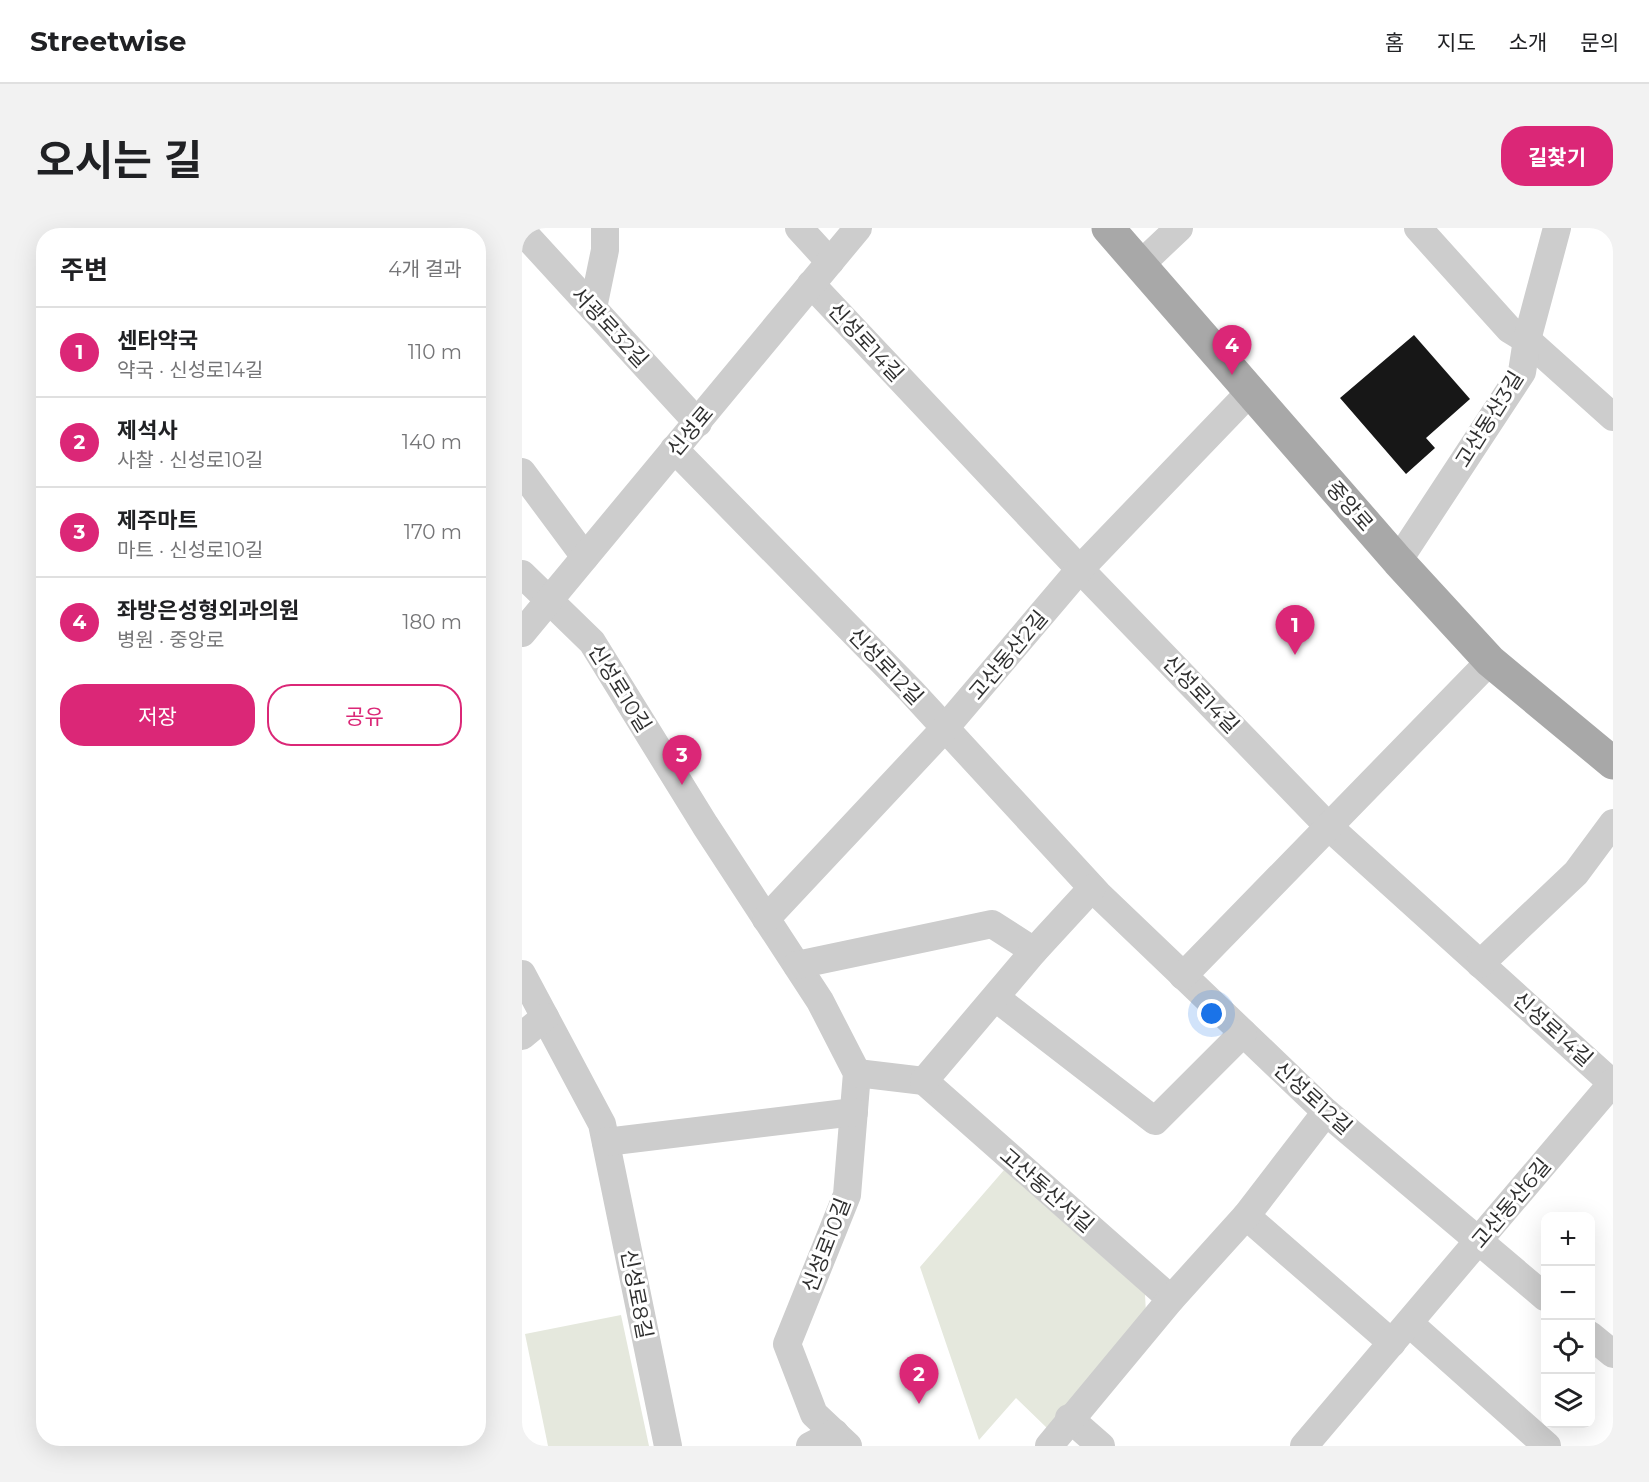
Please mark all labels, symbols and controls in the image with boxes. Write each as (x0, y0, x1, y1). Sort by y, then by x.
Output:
text: Streetwise (30, 24, 186, 58)
text: 홈 (1385, 30, 1404, 55)
text: 지도 (1437, 30, 1476, 55)
text: 소개 (1509, 30, 1547, 55)
text: 문의 (1580, 30, 1619, 55)
button: 길찾기 (1501, 126, 1613, 186)
text: 오시는 길 (36, 134, 202, 186)
text: 주변 (60, 254, 108, 286)
text: 4개 결과 (388, 257, 462, 281)
street label: 서광로32길 (566, 282, 654, 372)
street label: 신성로14길 (823, 297, 909, 387)
pin: 4 (1212, 326, 1252, 375)
text: 센타약국 (117, 327, 198, 354)
text: 1 (76, 340, 83, 364)
text: 110 m (408, 340, 462, 364)
text: 약국 · 신성로14길 (117, 358, 263, 382)
street label: 고산동산3길 (1450, 366, 1528, 472)
street label: 신성로 (662, 401, 718, 461)
text: 제석사 (117, 417, 178, 444)
text: 2 (74, 430, 85, 454)
text: 140 m (402, 430, 462, 454)
text: 사찰 · 신성로10길 (117, 448, 263, 472)
street label: 중앙로 (1322, 476, 1378, 536)
text: 제주마트 (117, 507, 198, 534)
text: 3 (74, 520, 85, 544)
text: 170 m (404, 520, 462, 544)
text: 마트 · 신성로10길 (117, 538, 263, 562)
text: 좌방은성형외과의원 (117, 597, 299, 624)
street label: 고산동산2길 (964, 605, 1052, 705)
pin: 1 (1276, 606, 1314, 655)
text: 4 (73, 610, 86, 634)
text: 180 m (402, 610, 462, 634)
street label: 신성로12길 (843, 623, 929, 709)
text: 병원 · 중앙로 (117, 628, 225, 652)
street label: 신성로10길 (583, 639, 657, 737)
street label: 신성로14길 (1158, 650, 1244, 738)
button: 저장 (60, 684, 255, 746)
button: 공유 (267, 684, 462, 746)
pin: 3 (662, 736, 702, 785)
street label: 신성로14길 (1508, 987, 1598, 1071)
your location (1197, 999, 1226, 1028)
street label: 신성로12길 (1269, 1056, 1357, 1140)
street label: 고산동산서길 (995, 1143, 1099, 1237)
street label: 고산동산6길 (1466, 1153, 1556, 1253)
street label: 신성로10길 (797, 1194, 855, 1296)
map controls (1541, 1212, 1595, 1428)
button: + (1541, 1212, 1595, 1266)
street label: 신성로8길 (616, 1247, 658, 1341)
button: − (1541, 1266, 1595, 1320)
button: locate (1541, 1320, 1595, 1374)
pin: 2 (900, 1354, 938, 1404)
button: layers (1541, 1374, 1595, 1428)

